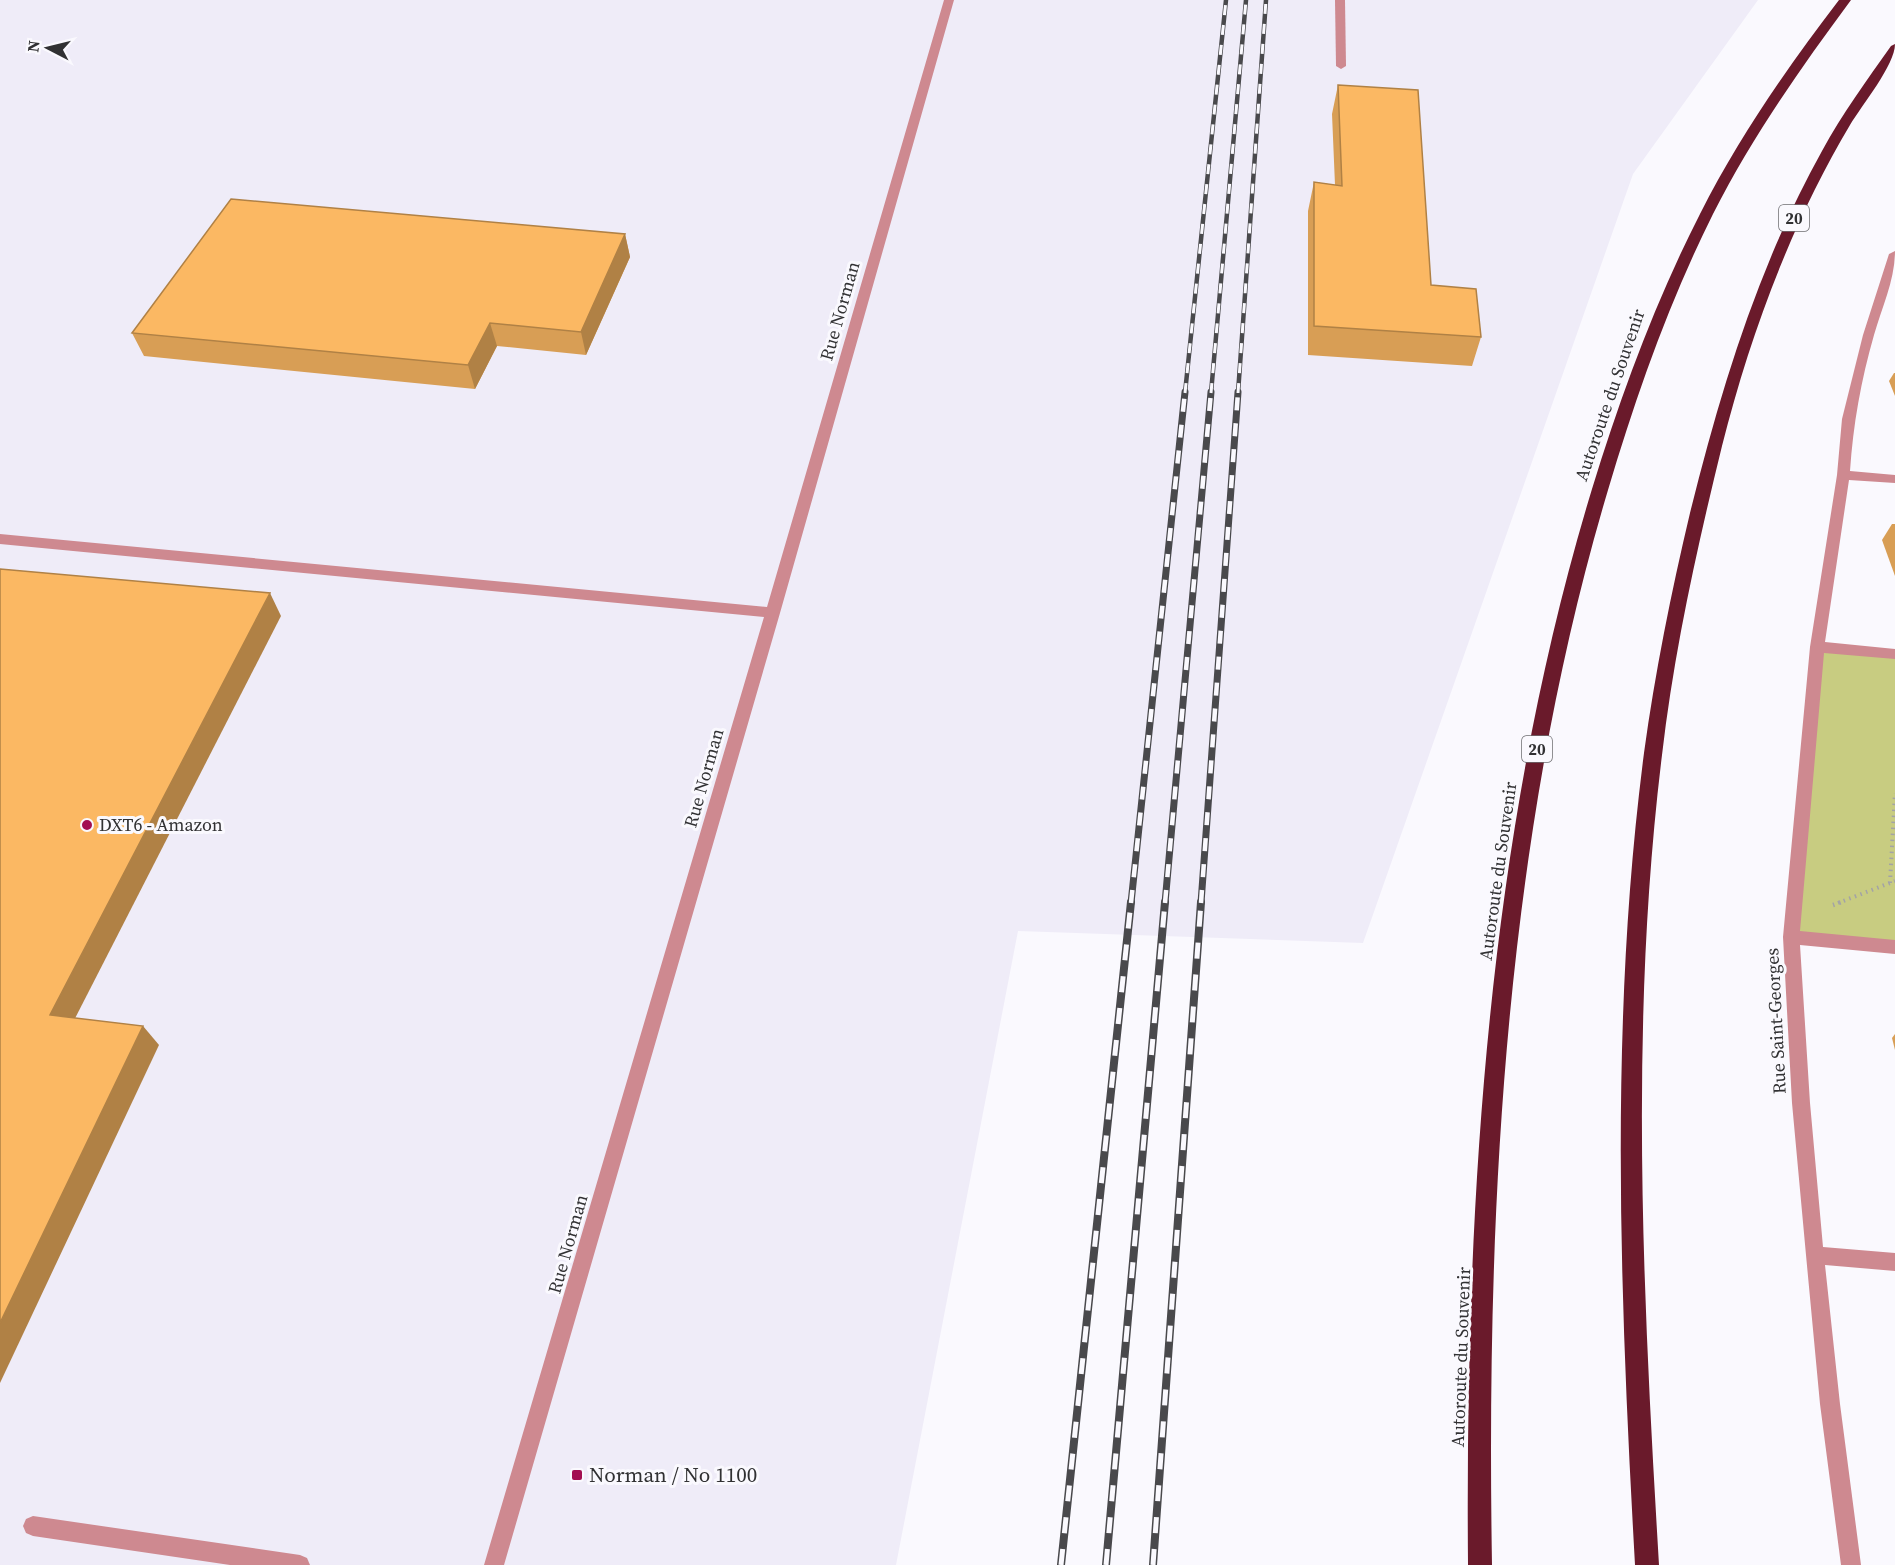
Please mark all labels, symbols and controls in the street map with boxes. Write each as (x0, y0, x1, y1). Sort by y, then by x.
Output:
north arrow (18, 18, 78, 78)
text: N (21, 39, 45, 53)
road number: 20 (1779, 205, 1809, 231)
street label: Rue Norman (813, 258, 866, 363)
street label: Autoroute du Souvenir (1568, 305, 1651, 484)
street label: Rue Norman (677, 725, 730, 830)
road number: 20 (1522, 736, 1552, 762)
street label: Autoroute du Souvenir (1473, 780, 1522, 962)
place label: DXT6 - Amazon (99, 812, 223, 837)
marker: DXT6 - Amazon (80, 818, 94, 832)
street label: Rue Saint-Georges (1759, 947, 1792, 1095)
street label: Rue Norman (541, 1191, 594, 1296)
street label: Autoroute du Souvenir (1445, 1266, 1476, 1447)
place label: Norman / No 1100 (589, 1460, 757, 1489)
marker: Norman / No 1100 (570, 1468, 584, 1482)

